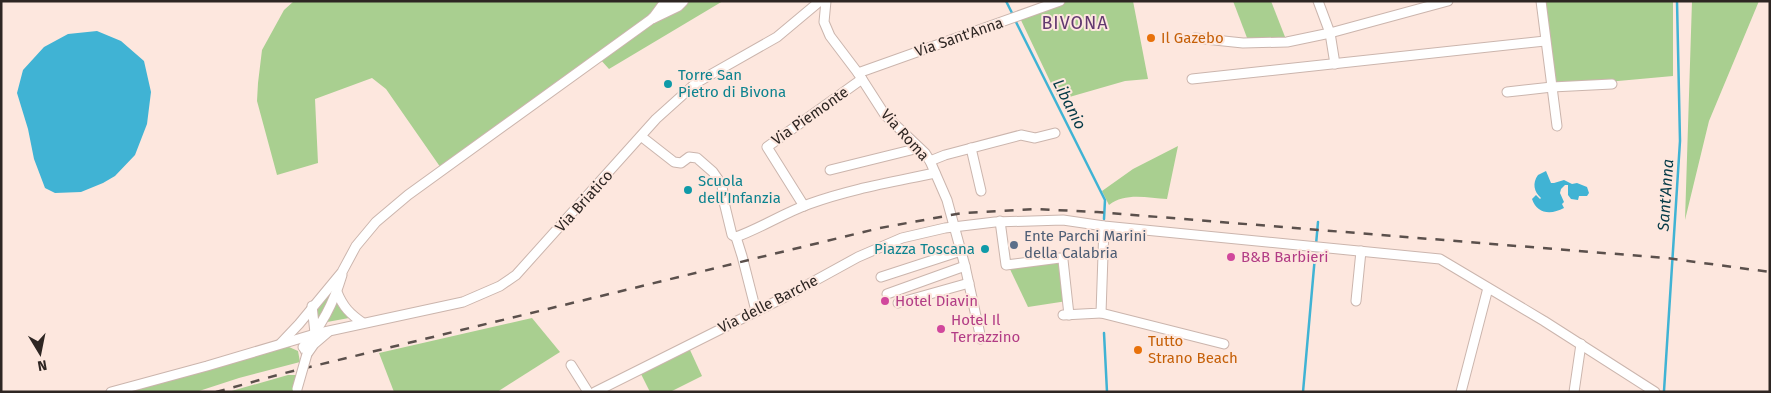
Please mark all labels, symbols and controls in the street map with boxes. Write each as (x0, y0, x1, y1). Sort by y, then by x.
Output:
district label: BIVONA (1041, 12, 1109, 34)
street label: Via Sant'Anna (912, 13, 1006, 61)
place label: Il Gazebo (1161, 29, 1224, 47)
marker: Il Gazebo (1145, 32, 1157, 44)
place label: Torre San Pietro di Bivona (678, 66, 786, 101)
water label: Libanio (1049, 76, 1090, 132)
marker: Torre San Pietro di Bivona (662, 78, 674, 90)
street label: Via Piemonte (768, 83, 852, 149)
street label: Via Roma (877, 105, 933, 165)
water label: Sant'Anna (1653, 158, 1677, 233)
street label: Via Briatico (551, 166, 617, 236)
place label: Scuola dell’Infanzia (698, 172, 781, 207)
marker: Scuola dell’Infanzia (682, 184, 694, 196)
place label: Ente Parchi Marini della Calabria (1024, 227, 1146, 262)
marker: Ente Parchi Marini della Calabria (1008, 239, 1020, 251)
place label: Piazza Toscana (874, 240, 975, 258)
marker: Piazza Toscana (979, 243, 991, 255)
place label: B&B Barbieri (1241, 248, 1329, 266)
marker: B&B Barbieri (1225, 251, 1237, 263)
street label: Via delle Barche (715, 271, 821, 337)
place label: Hotel Diavin (895, 292, 978, 310)
marker: Hotel Diavin (879, 295, 891, 307)
place label: Hotel Il Terrazzino (951, 311, 1020, 346)
marker: Hotel Il Terrazzino (935, 323, 947, 335)
north arrow (15, 328, 65, 378)
place label: Tutto Strano Beach (1148, 332, 1238, 367)
marker: Tutto Strano Beach (1132, 344, 1144, 356)
text: N (36, 356, 48, 374)

